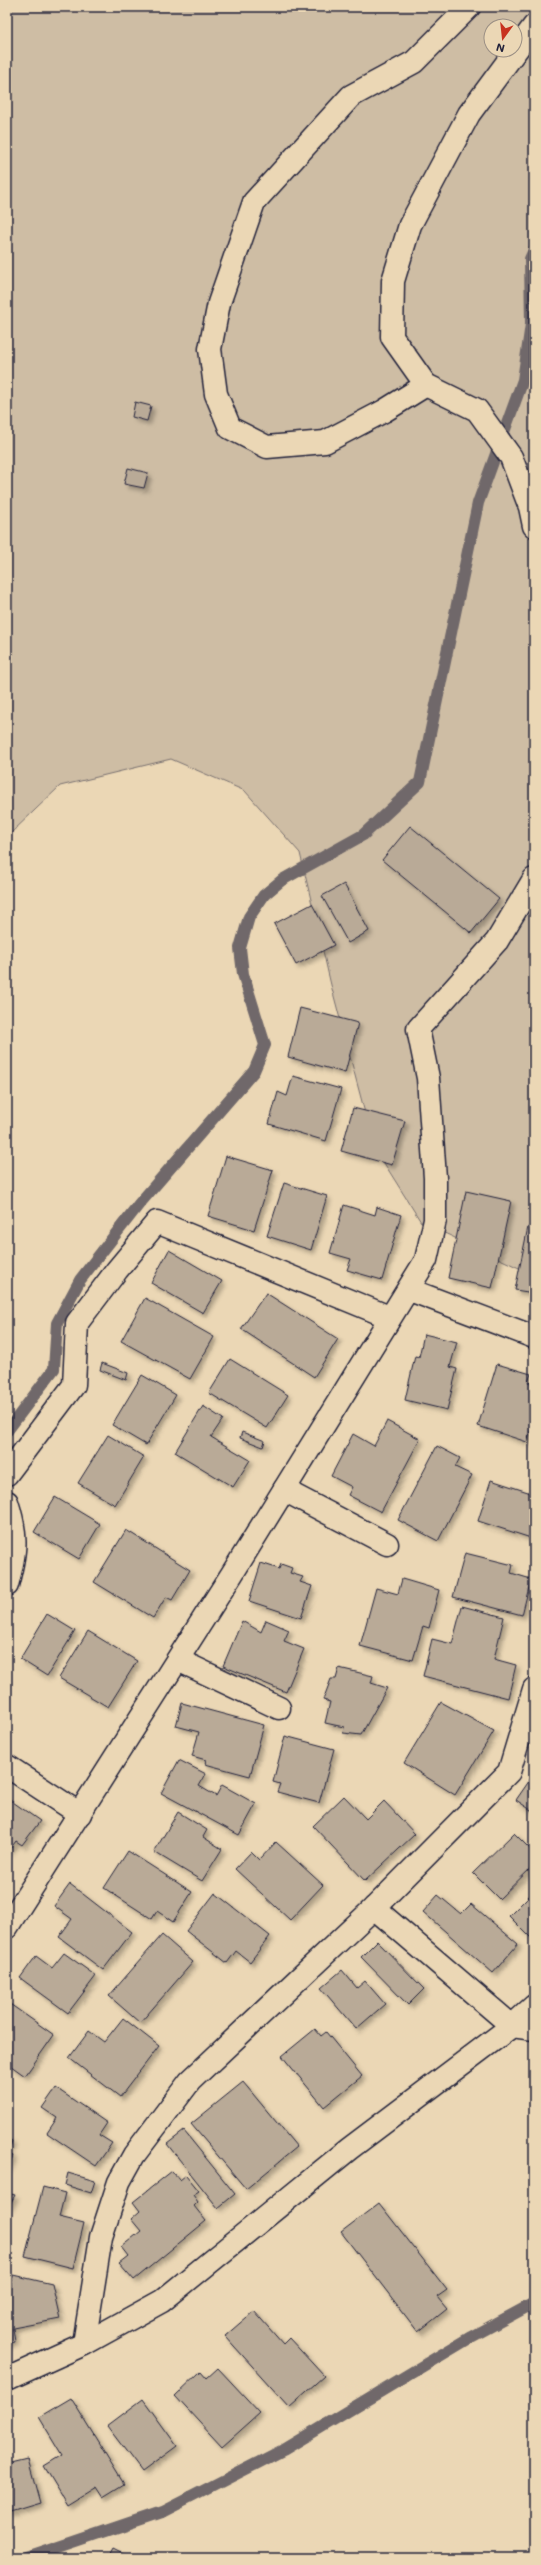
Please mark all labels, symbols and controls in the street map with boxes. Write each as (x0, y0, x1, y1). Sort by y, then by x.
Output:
north arrow (483, 18, 523, 58)
text: N (494, 40, 506, 56)

